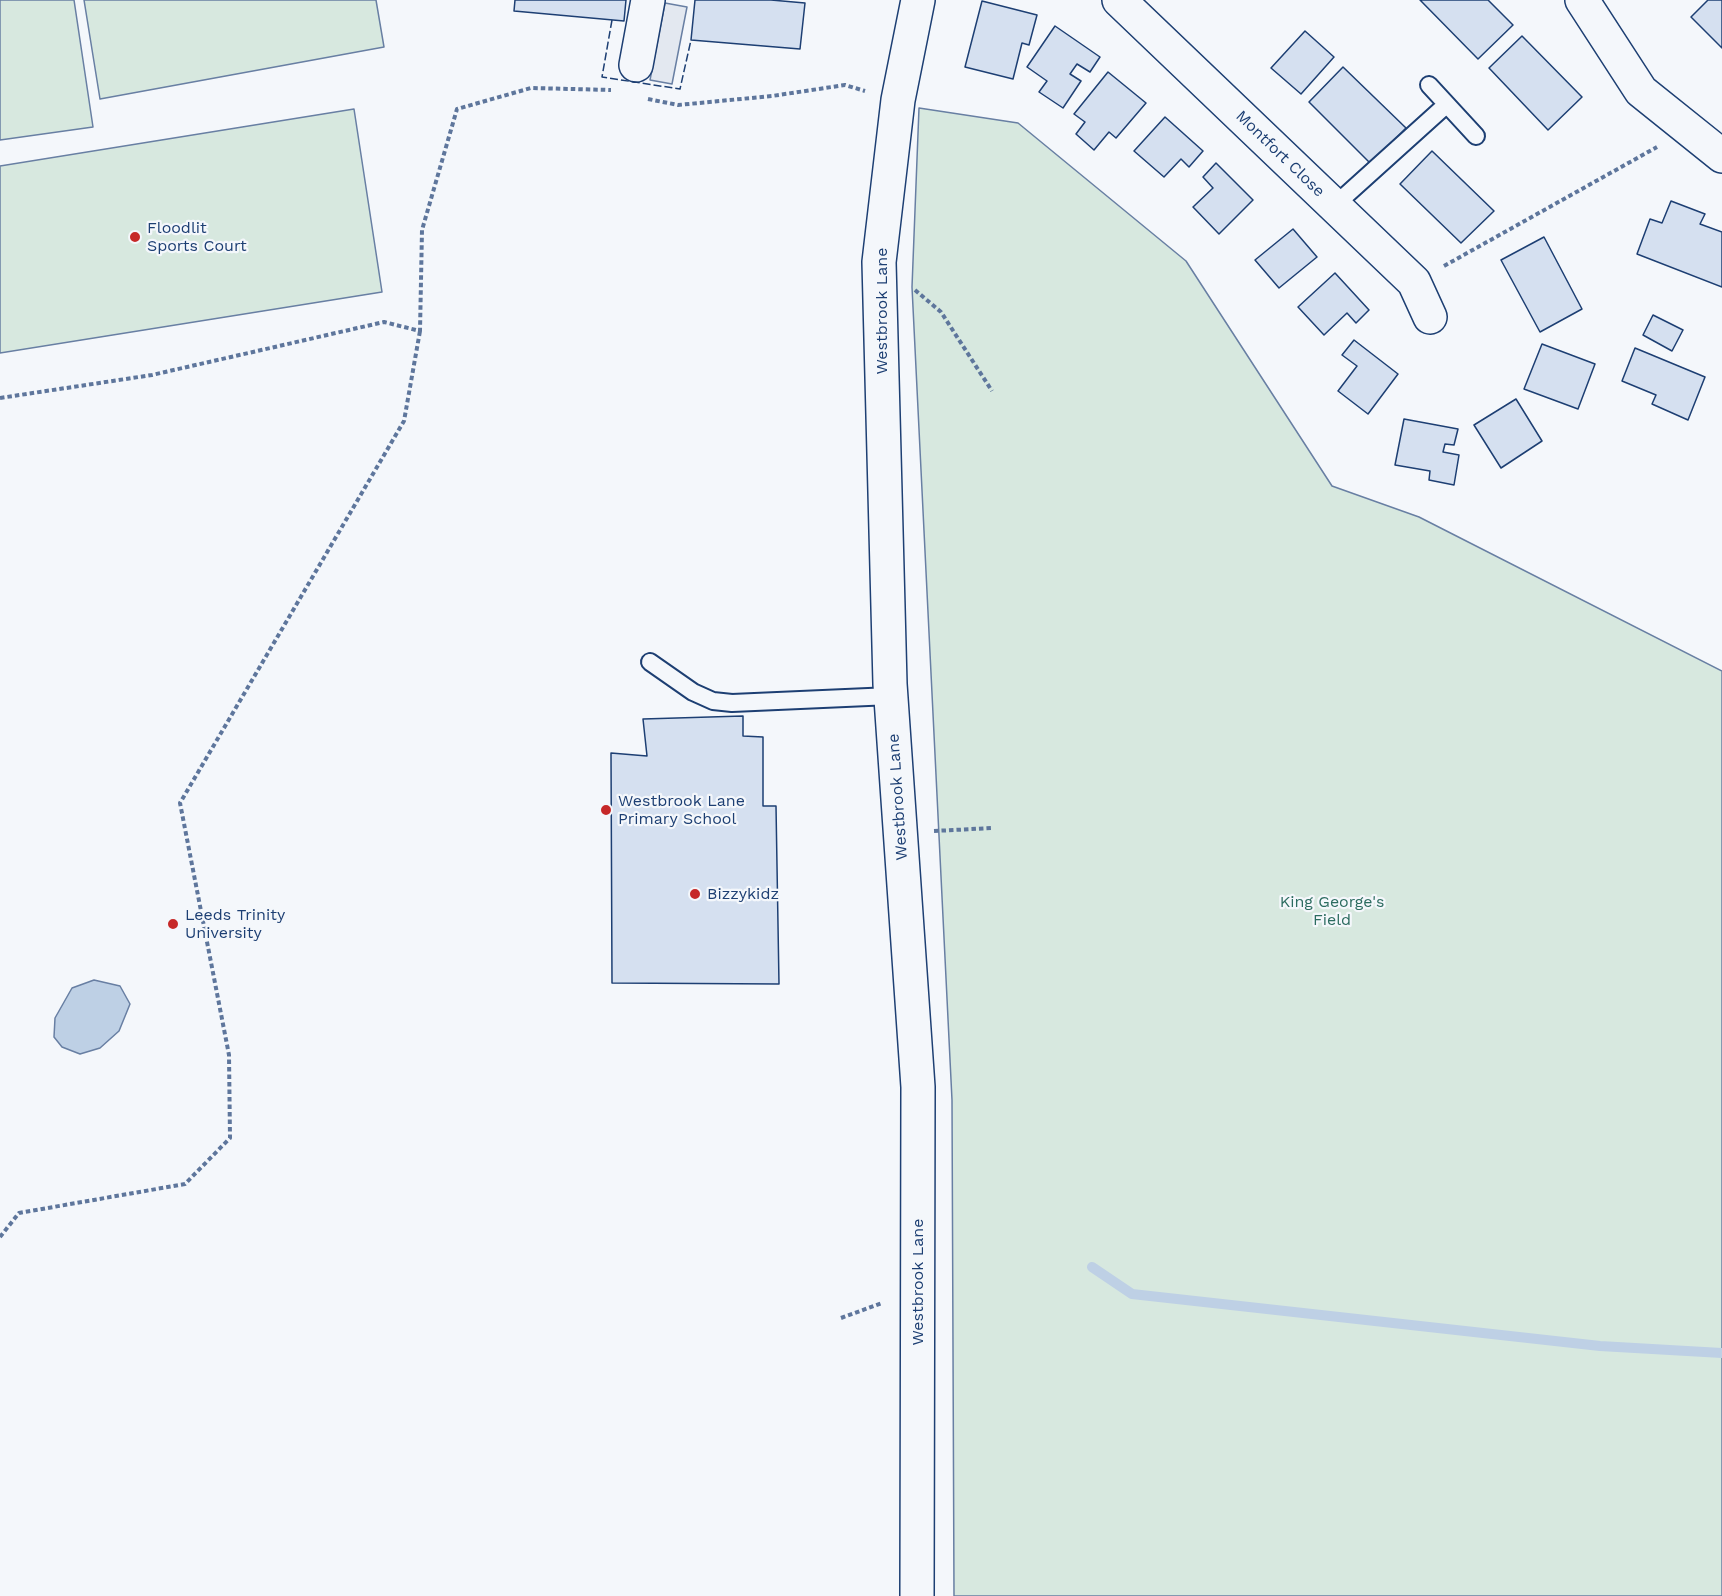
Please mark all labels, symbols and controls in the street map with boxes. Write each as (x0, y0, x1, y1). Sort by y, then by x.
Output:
street label: Montfort Close (1231, 107, 1329, 201)
place label: Floodlit Sports Court (147, 218, 247, 256)
marker: Floodlit Sports Court (128, 230, 142, 244)
street label: Westbrook Lane (872, 248, 892, 374)
street label: Westbrook Lane (884, 733, 912, 861)
place label: Westbrook Lane Primary School (618, 791, 745, 829)
marker: Westbrook Lane Primary School (599, 803, 613, 817)
place label: Bizzykidz (707, 884, 779, 904)
marker: Bizzykidz (688, 887, 702, 901)
park label: King George's Field (1280, 892, 1384, 930)
place label: Leeds Trinity University (185, 905, 285, 943)
marker: Leeds Trinity University (166, 917, 180, 931)
street label: Westbrook Lane (908, 1219, 928, 1345)

